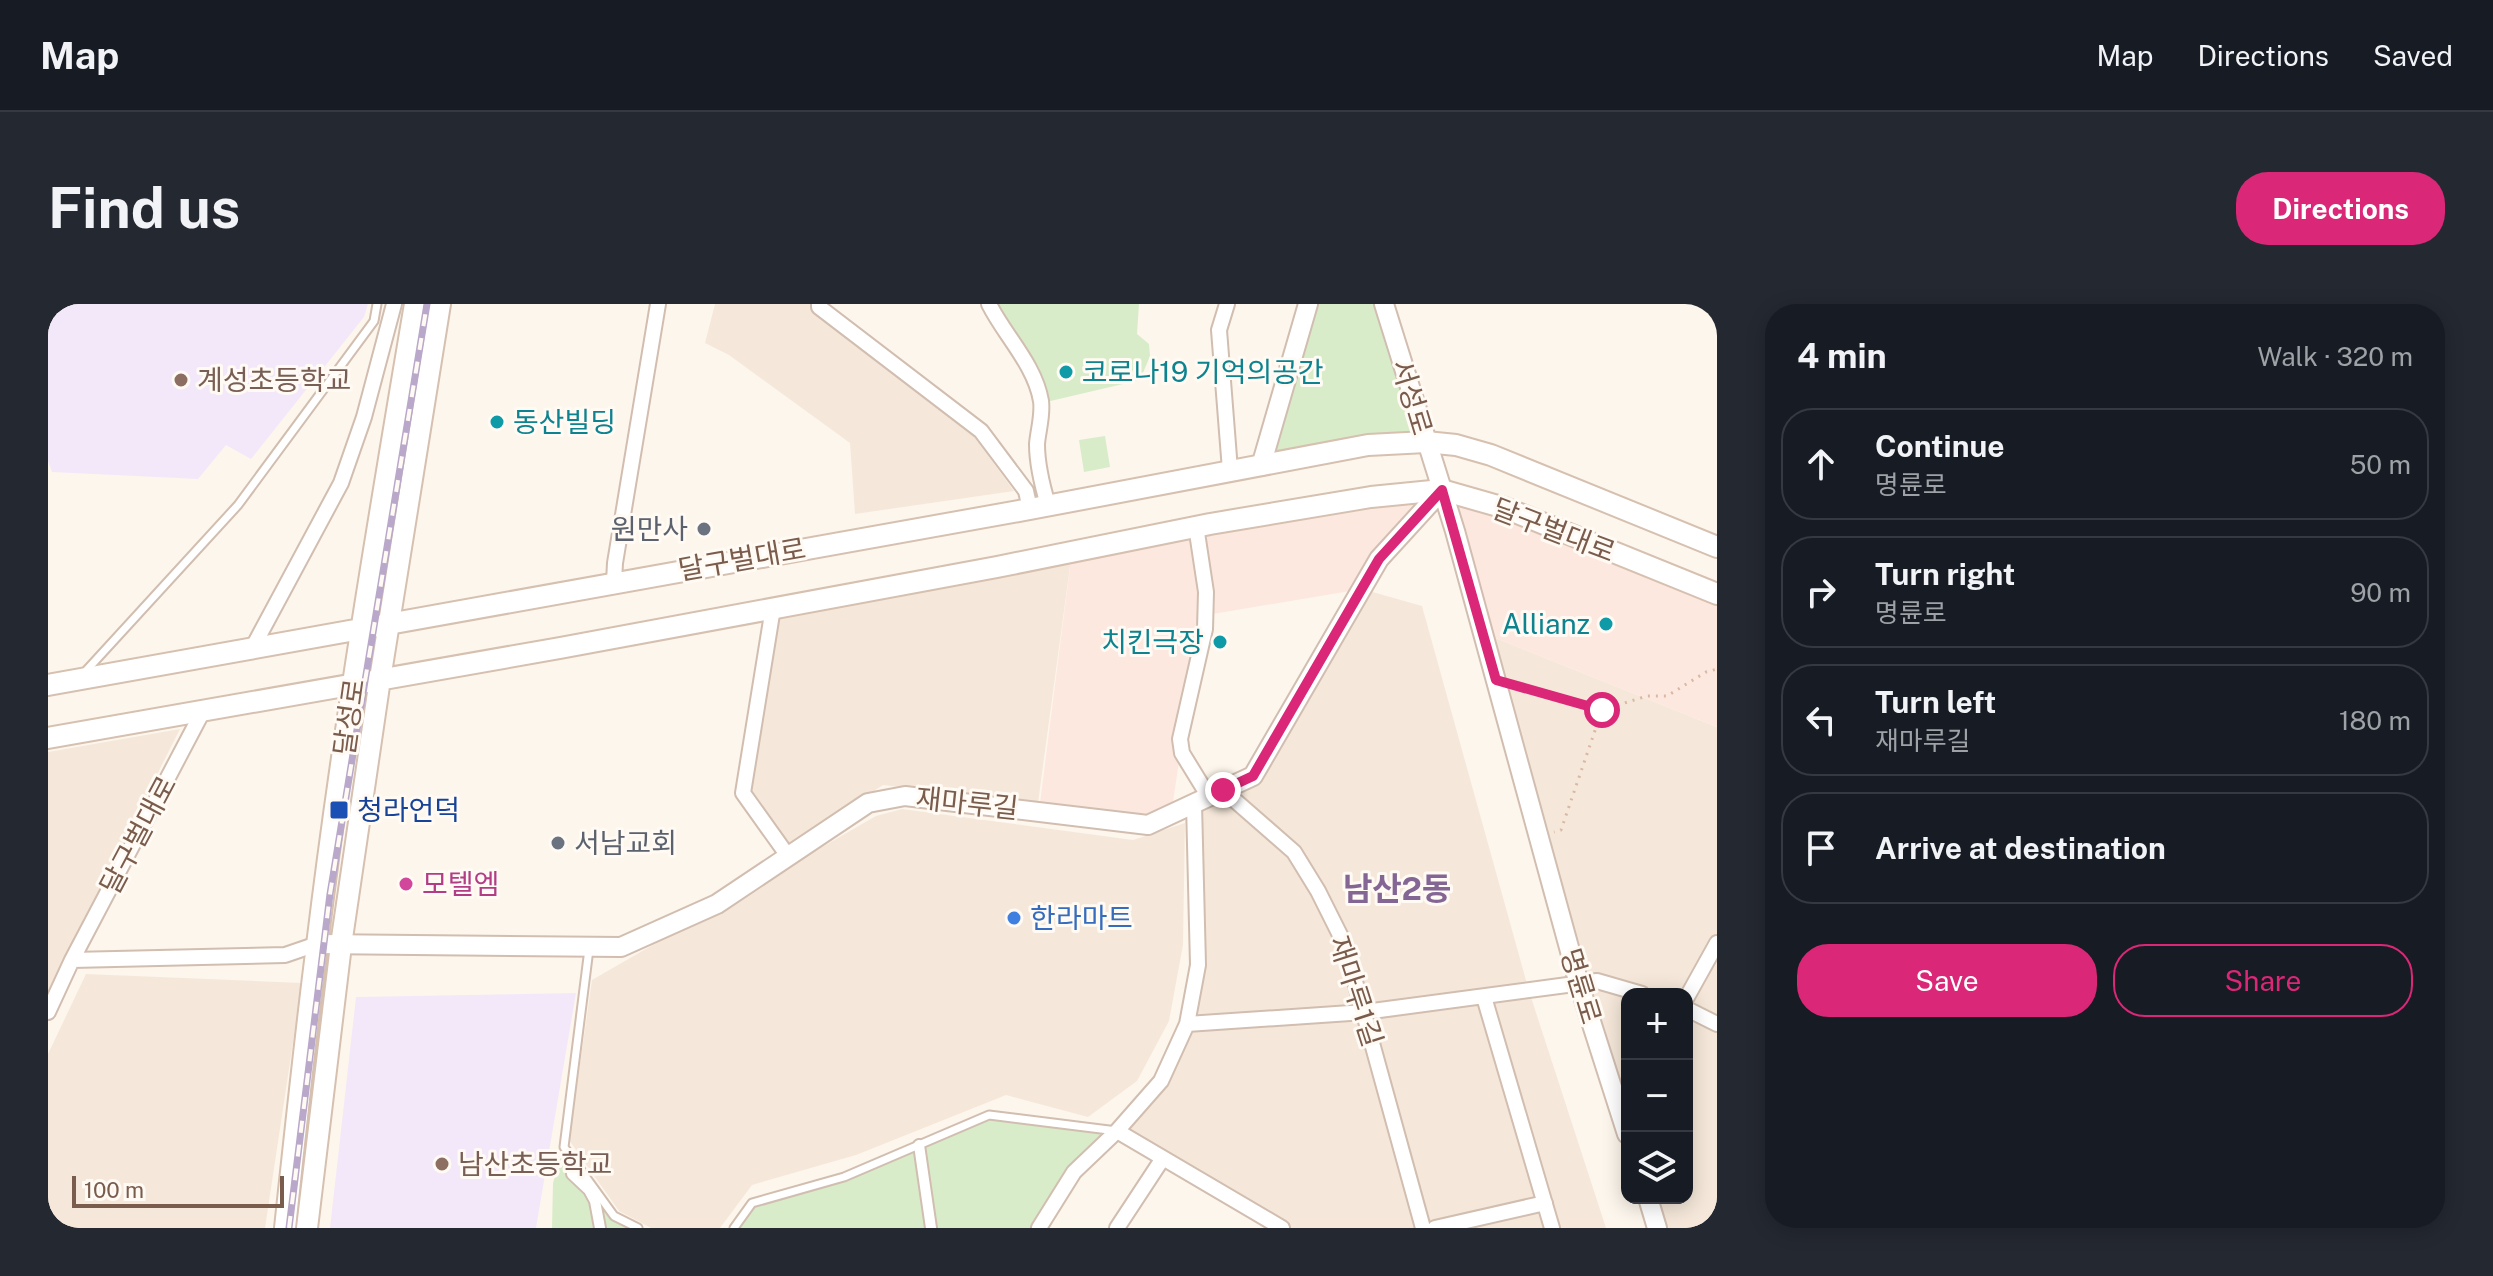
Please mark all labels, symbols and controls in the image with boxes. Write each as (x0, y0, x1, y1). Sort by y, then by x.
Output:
text: Map (40, 33, 119, 78)
text: Map (2097, 39, 2153, 72)
text: Directions (2197, 39, 2329, 72)
text: Saved (2373, 39, 2453, 72)
button: Directions (2236, 172, 2445, 245)
text: Find us (48, 175, 240, 241)
text: 4 min (1797, 336, 1887, 376)
text: Walk · 320 m (2258, 341, 2413, 372)
place label: 코로나19 기억의공간 (1082, 355, 1324, 388)
street label: 서성로 (1385, 355, 1440, 439)
place label: 계성초등학교 (197, 363, 352, 396)
marker: 코로나19 기억의공간 (1057, 363, 1075, 381)
marker: 계성초등학교 (172, 371, 190, 389)
place label: 동산빌딩 (513, 405, 616, 438)
marker: 동산빌딩 (488, 413, 506, 431)
text: Continue (1875, 428, 2005, 464)
icon: ahead (1799, 442, 1843, 486)
text: 50 m (2350, 449, 2411, 480)
text: 명륜로 (1875, 469, 1947, 500)
street label: 달구벌대로 (1488, 491, 1620, 568)
place label: 원만사 (611, 512, 688, 545)
marker: 원만사 (695, 520, 713, 538)
street label: 달구벌대로 (676, 531, 808, 586)
text: Turn right (1875, 556, 2015, 592)
icon: right (1799, 570, 1843, 614)
text: 90 m (2350, 577, 2411, 608)
text: 명륜로 (1875, 597, 1947, 628)
place label: Allianz (1502, 607, 1590, 640)
marker: Allianz (1597, 615, 1615, 633)
place label: 치킨극장 (1101, 625, 1204, 658)
marker: 치킨극장 (1211, 633, 1229, 651)
street label: 달성로 (327, 676, 370, 757)
text: Turn left (1875, 684, 1996, 720)
route start (1584, 692, 1620, 728)
icon: left (1799, 698, 1843, 742)
text: 180 m (2339, 705, 2411, 736)
text: 재마루길 (1875, 725, 1971, 756)
street label: 달구벌대로 (93, 770, 182, 899)
route end (1205, 772, 1241, 808)
street label: 재마루길 (914, 781, 1020, 824)
place label: 청라언덕 (357, 793, 460, 826)
marker: 청라언덕 (328, 799, 350, 821)
place label: 서남교회 (574, 826, 677, 859)
icon: arrive (1799, 826, 1843, 870)
text: Arrive at destination (1875, 830, 2166, 866)
marker: 서남교회 (549, 834, 567, 852)
place label: 모텔엠 (422, 867, 499, 900)
district label: 남산2동 (1343, 870, 1451, 907)
marker: 모텔엠 (397, 875, 415, 893)
place label: 한라마트 (1030, 901, 1133, 934)
marker: 한라마트 (1005, 909, 1023, 927)
street label: 재마루1길 (1323, 931, 1390, 1050)
street label: 명륜로 (1554, 944, 1609, 1028)
button: Save (1797, 944, 2097, 1017)
button: Share (2113, 944, 2413, 1017)
map controls (1621, 988, 1693, 1204)
button: + (1621, 988, 1693, 1060)
button: − (1621, 1060, 1693, 1132)
button: layers (1621, 1132, 1693, 1204)
place label: 남산초등학교 (458, 1147, 613, 1180)
marker: 남산초등학교 (433, 1155, 451, 1173)
scale bar (72, 1172, 284, 1208)
text: 100 m (84, 1177, 144, 1203)

